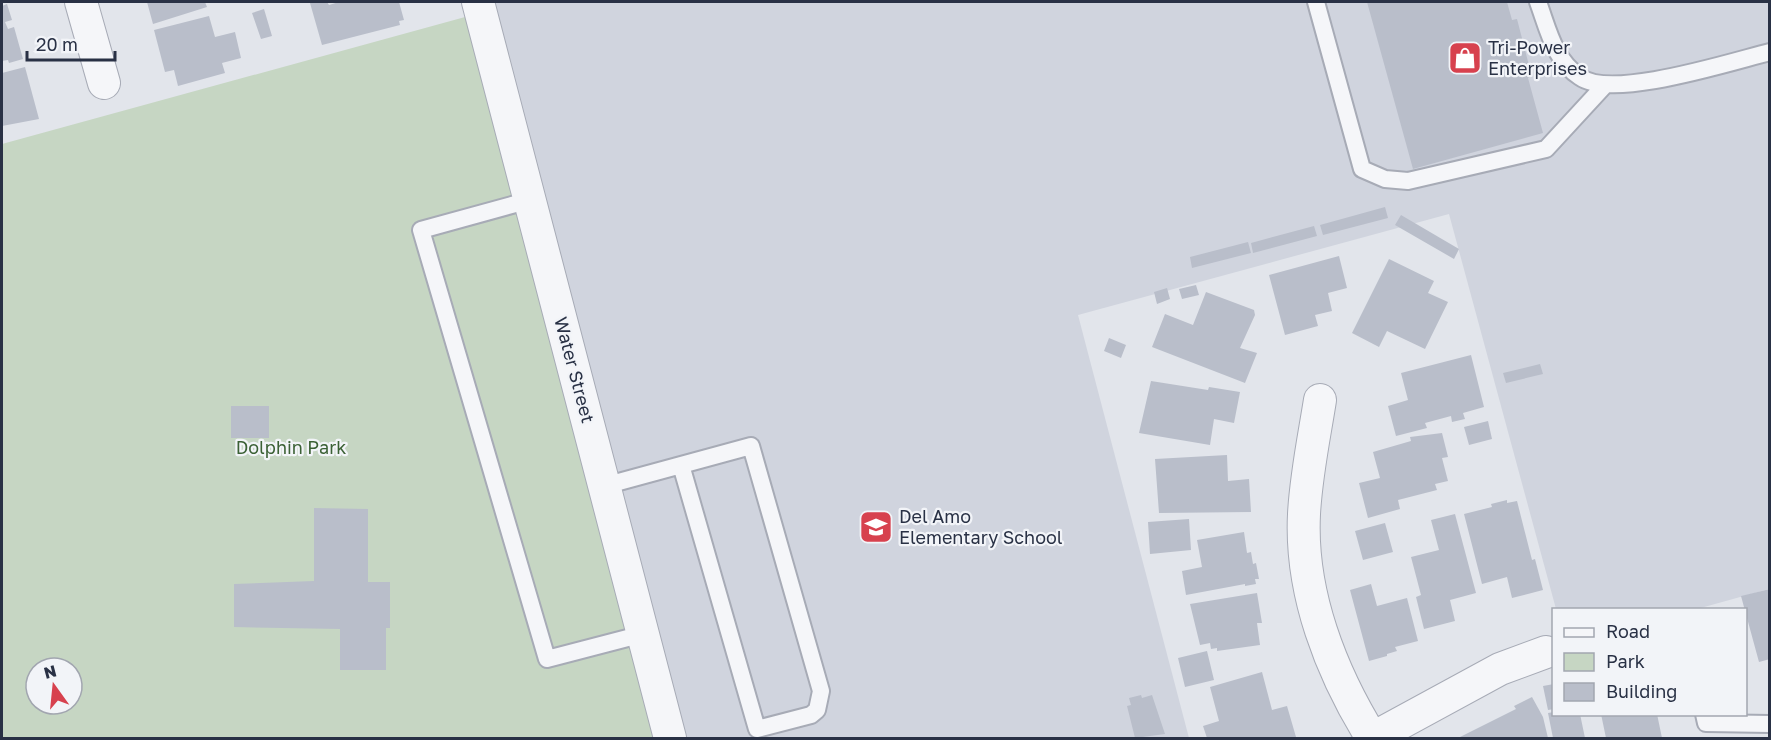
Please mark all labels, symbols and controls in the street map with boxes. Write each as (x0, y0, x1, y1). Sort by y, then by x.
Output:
scale bar (27, 24, 116, 62)
text: 20 m (36, 33, 78, 55)
place label: Tri-Power Enterprises (1488, 36, 1587, 79)
shop icon: Tri-Power Enterprises (1447, 40, 1483, 76)
street label: Water Street (550, 314, 600, 425)
park label: Dolphin Park (236, 436, 346, 458)
place label: Del Amo Elementary School (899, 505, 1063, 548)
school or university icon: Del Amo Elementary School (858, 509, 894, 545)
legend (1552, 608, 1747, 716)
text: Road (1606, 620, 1650, 642)
text: Park (1606, 650, 1645, 672)
north arrow (24, 656, 84, 716)
text: N (42, 660, 59, 683)
text: Building (1606, 680, 1677, 702)

